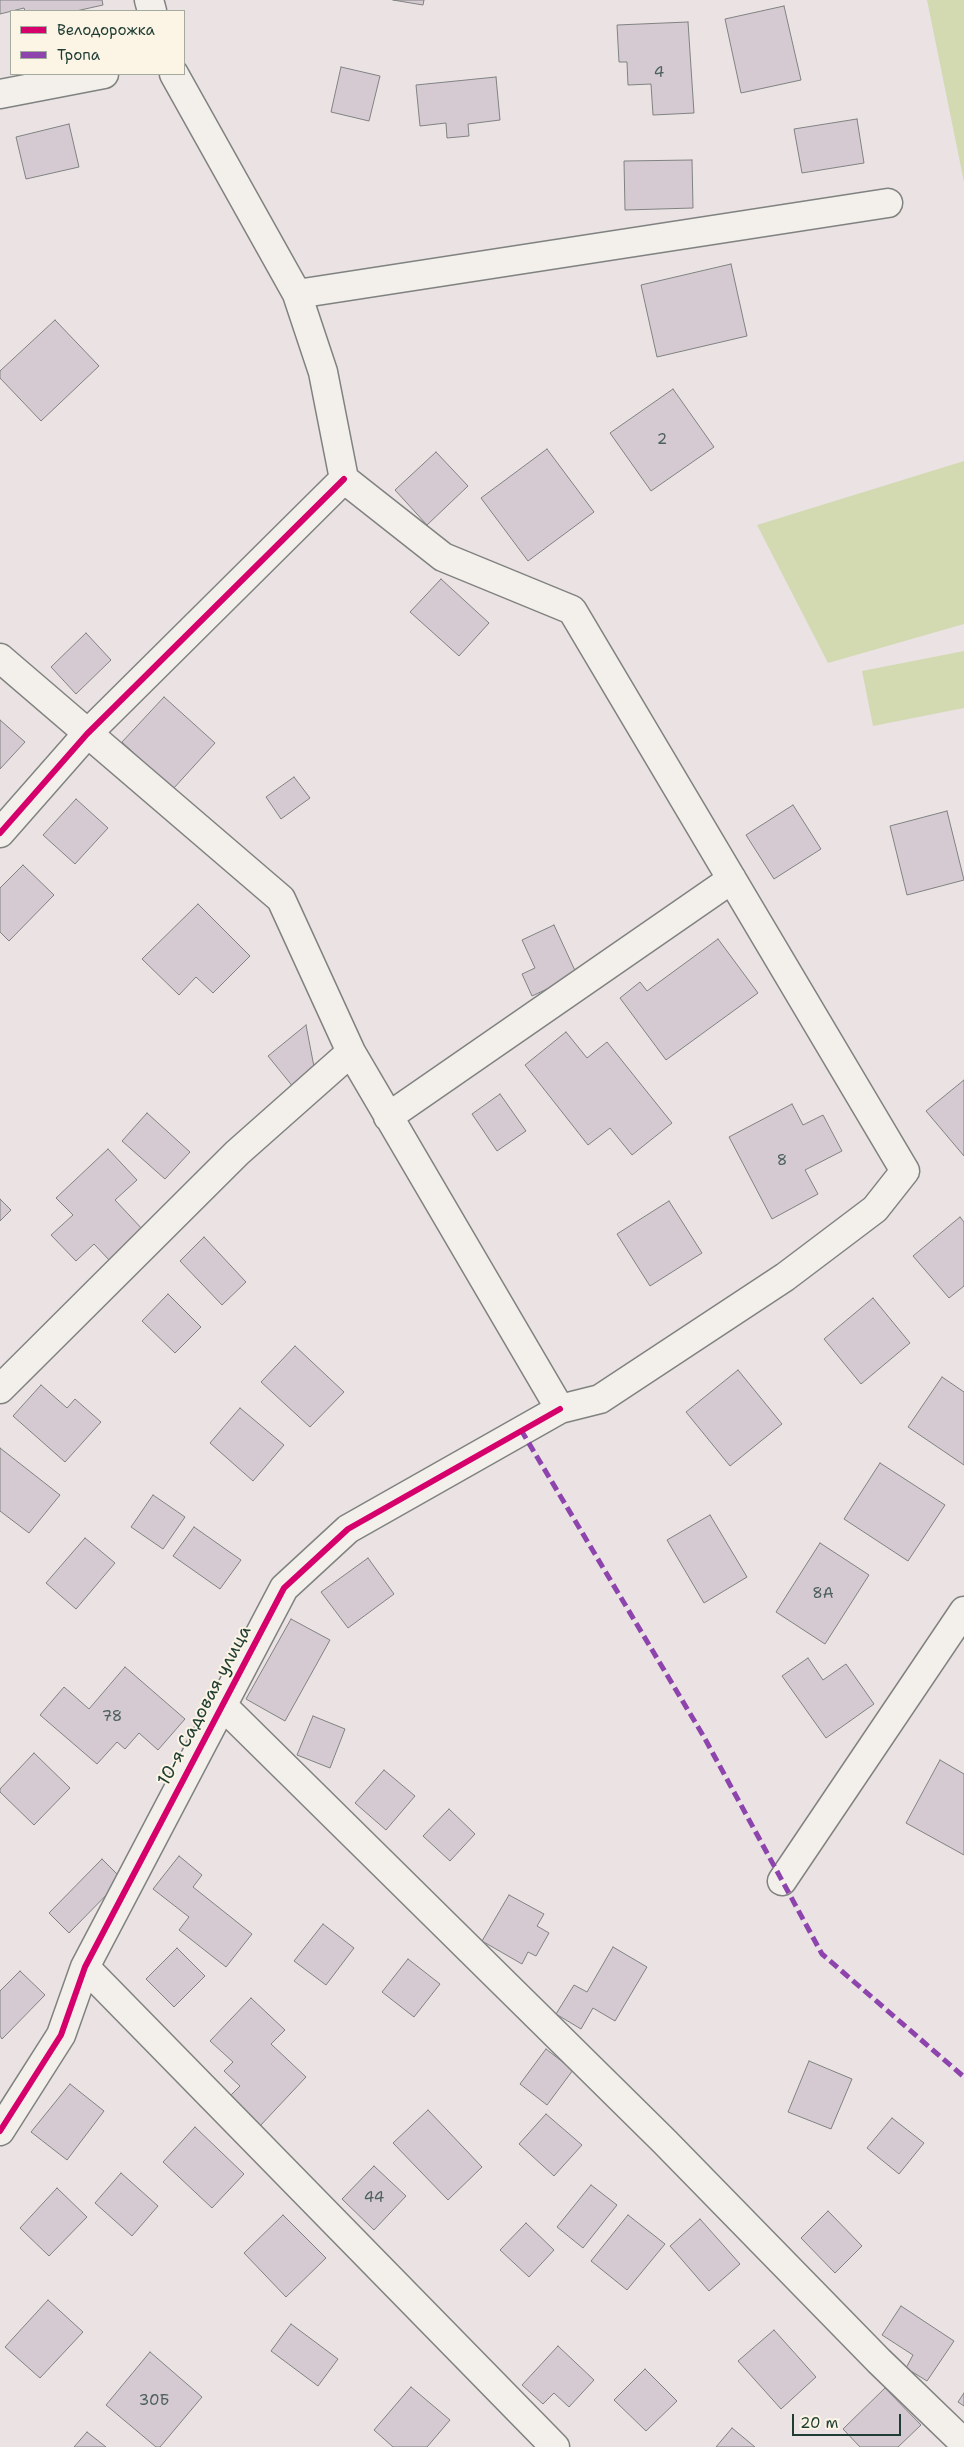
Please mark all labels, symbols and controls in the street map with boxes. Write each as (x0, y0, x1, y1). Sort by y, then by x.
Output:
legend (10, 10, 185, 75)
text: Велодорожка (57, 20, 155, 40)
text: Тропа (57, 45, 100, 65)
house number: 4 (654, 64, 664, 82)
house number: 2 (657, 431, 667, 449)
house number: 8 (777, 1152, 787, 1170)
house number: 8А (812, 1585, 834, 1603)
street label: 10-я Садовая улица (154, 1622, 256, 1790)
house number: 78 (102, 1708, 122, 1726)
house number: 44 (364, 2189, 384, 2207)
house number: 30Б (139, 2392, 169, 2410)
scale bar (794, 2404, 903, 2436)
text: 20 m (800, 2413, 839, 2433)

